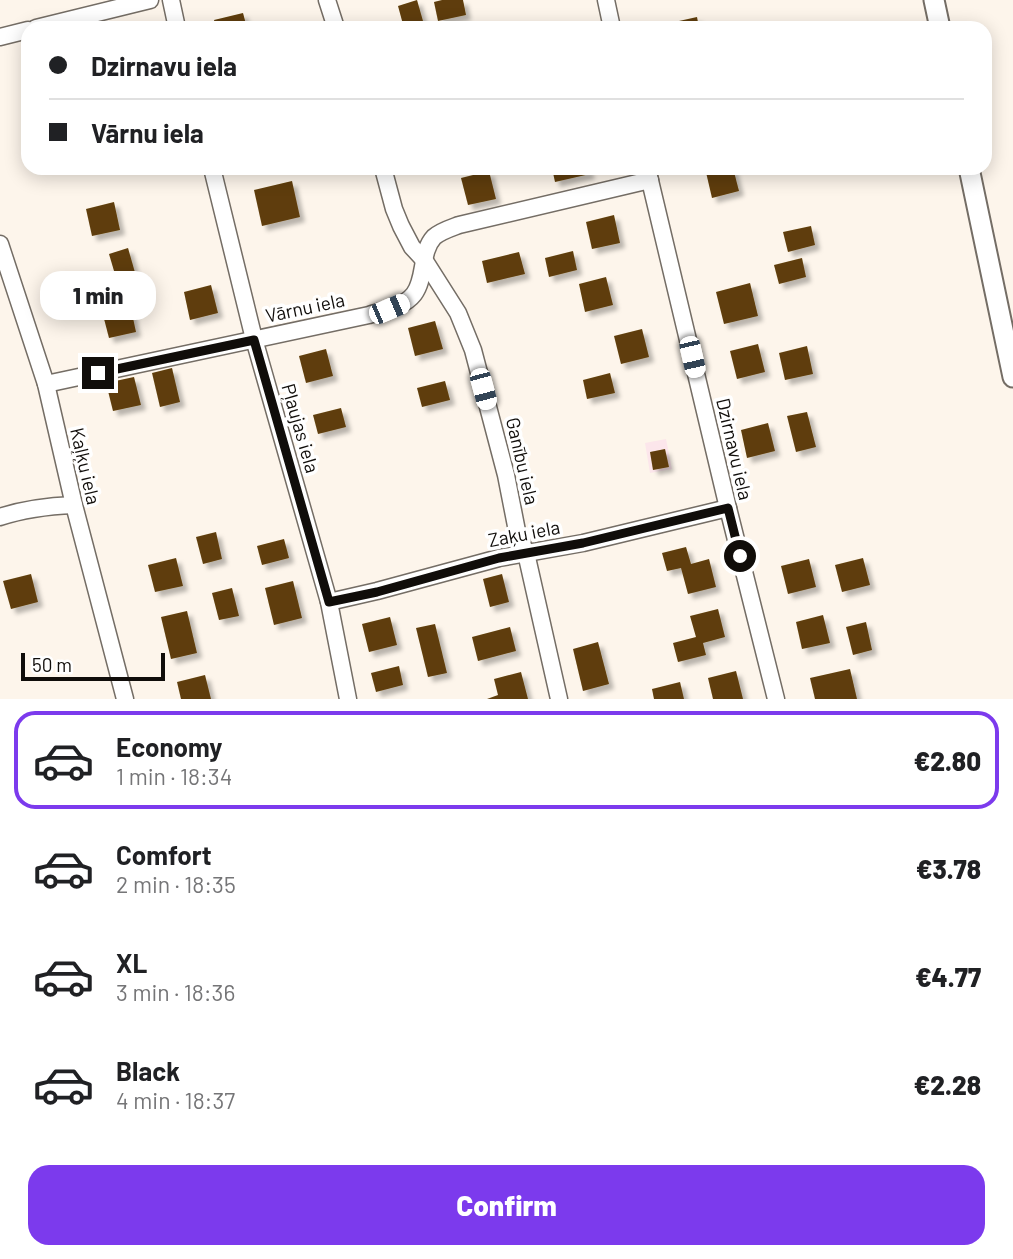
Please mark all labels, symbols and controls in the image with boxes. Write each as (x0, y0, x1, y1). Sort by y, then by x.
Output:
text: Dzirnavu iela (91, 50, 237, 81)
text: Vārnu iela (91, 117, 204, 148)
callout: 1 min (40, 272, 156, 320)
text: 1 min (73, 281, 123, 309)
street label: Vārnu iela (263, 287, 347, 327)
car (366, 291, 413, 327)
car (678, 334, 707, 380)
route end (82, 357, 114, 389)
car (468, 366, 499, 412)
street label: Pļaujas iela (277, 381, 325, 475)
street label: Dzirnavu iela (712, 396, 758, 502)
street label: Ganību iela (502, 415, 544, 507)
street label: Kaļķu iela (66, 425, 106, 507)
street label: Zaķu iela (486, 515, 562, 551)
route start (724, 540, 756, 572)
scale bar (21, 650, 164, 682)
text: 50 m (32, 653, 72, 676)
icon: car (32, 729, 95, 792)
text: Economy (116, 731, 222, 762)
text: €2.80 (914, 745, 981, 776)
text: 1 min · 18:34 (116, 762, 232, 790)
icon: car (32, 837, 95, 900)
text: Comfort (116, 839, 212, 870)
text: €3.78 (916, 853, 981, 884)
text: 2 min · 18:35 (116, 870, 236, 898)
icon: car (32, 945, 95, 1008)
text: XL (116, 947, 147, 978)
text: €4.77 (915, 961, 981, 992)
text: 3 min · 18:36 (116, 978, 235, 1006)
icon: car (32, 1053, 95, 1116)
text: Black (116, 1055, 180, 1086)
text: €2.28 (914, 1069, 981, 1100)
text: 4 min · 18:37 (116, 1086, 235, 1114)
button: Confirm (28, 1165, 985, 1245)

